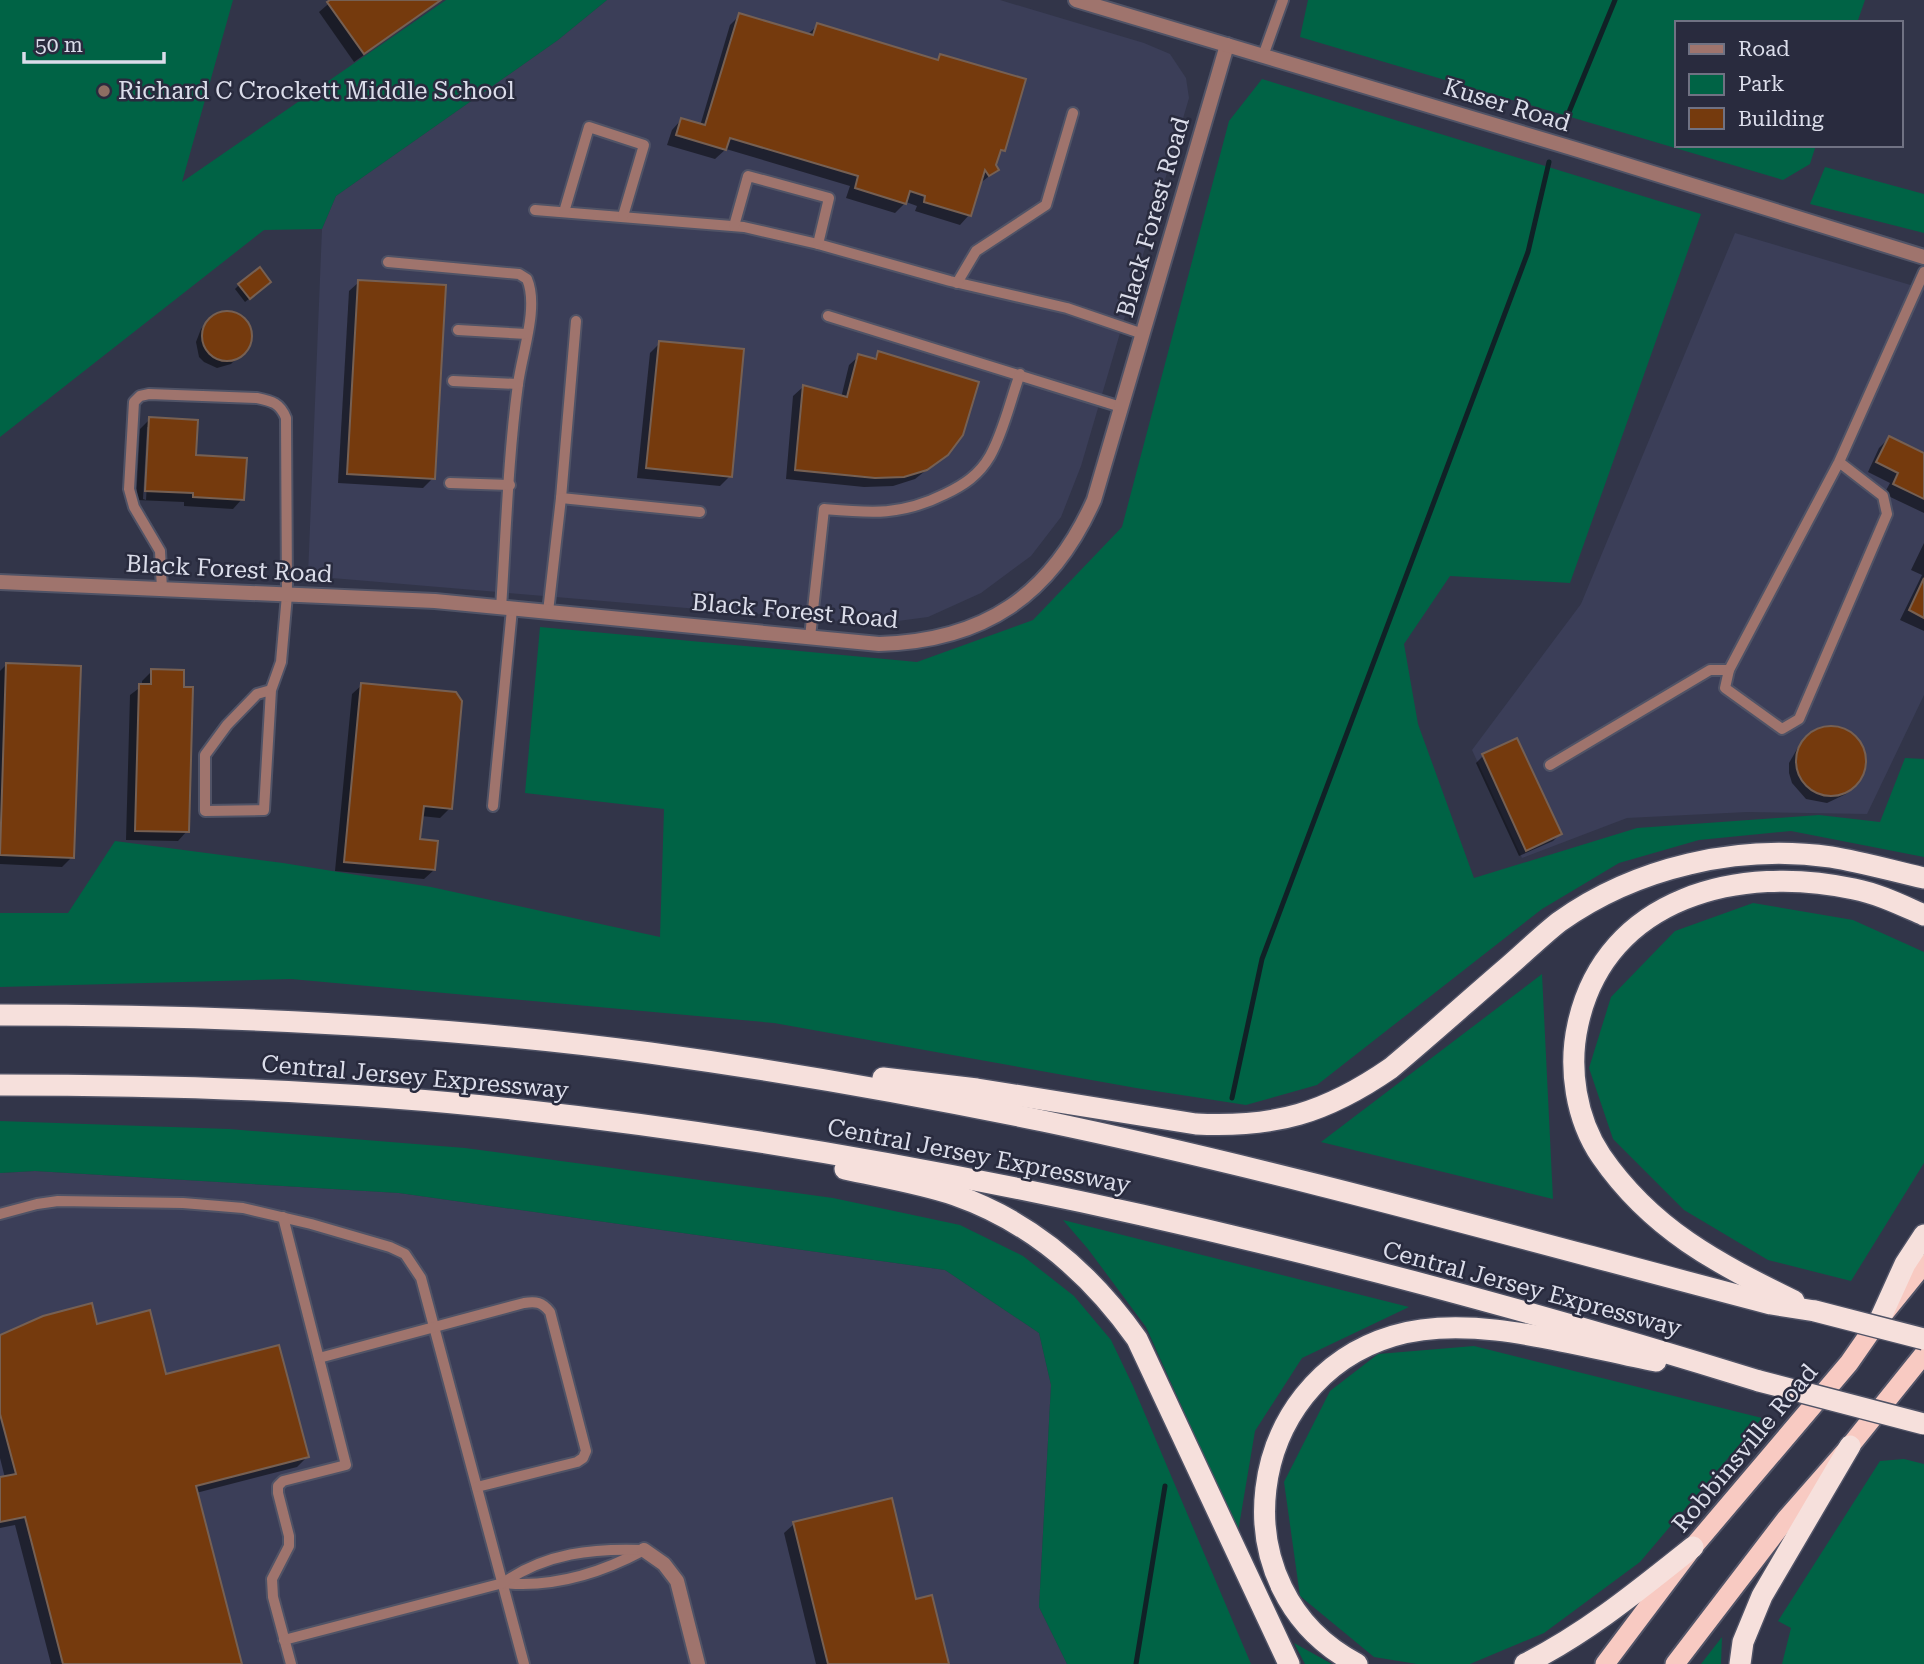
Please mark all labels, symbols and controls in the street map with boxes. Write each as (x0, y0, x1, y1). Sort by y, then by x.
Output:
scale bar (24, 21, 164, 65)
legend (1675, 21, 1903, 147)
text: 50 m (35, 33, 83, 57)
text: Road (1738, 37, 1790, 61)
street label: Kuser Road (1440, 72, 1574, 138)
text: Park (1738, 72, 1784, 96)
place label: Richard C Crockett Middle School (118, 77, 515, 105)
marker: Richard C Crockett Middle School (96, 83, 112, 99)
text: Building (1738, 107, 1824, 131)
street label: Black Forest Road (1111, 114, 1195, 320)
street label: Black Forest Road (125, 550, 333, 588)
street label: Black Forest Road (691, 588, 899, 634)
street label: Central Jersey Expressway (260, 1050, 570, 1104)
street label: Central Jersey Expressway (825, 1113, 1134, 1199)
street label: Central Jersey Expressway (1380, 1236, 1685, 1343)
street label: Robbinsville Road (1666, 1358, 1824, 1538)

